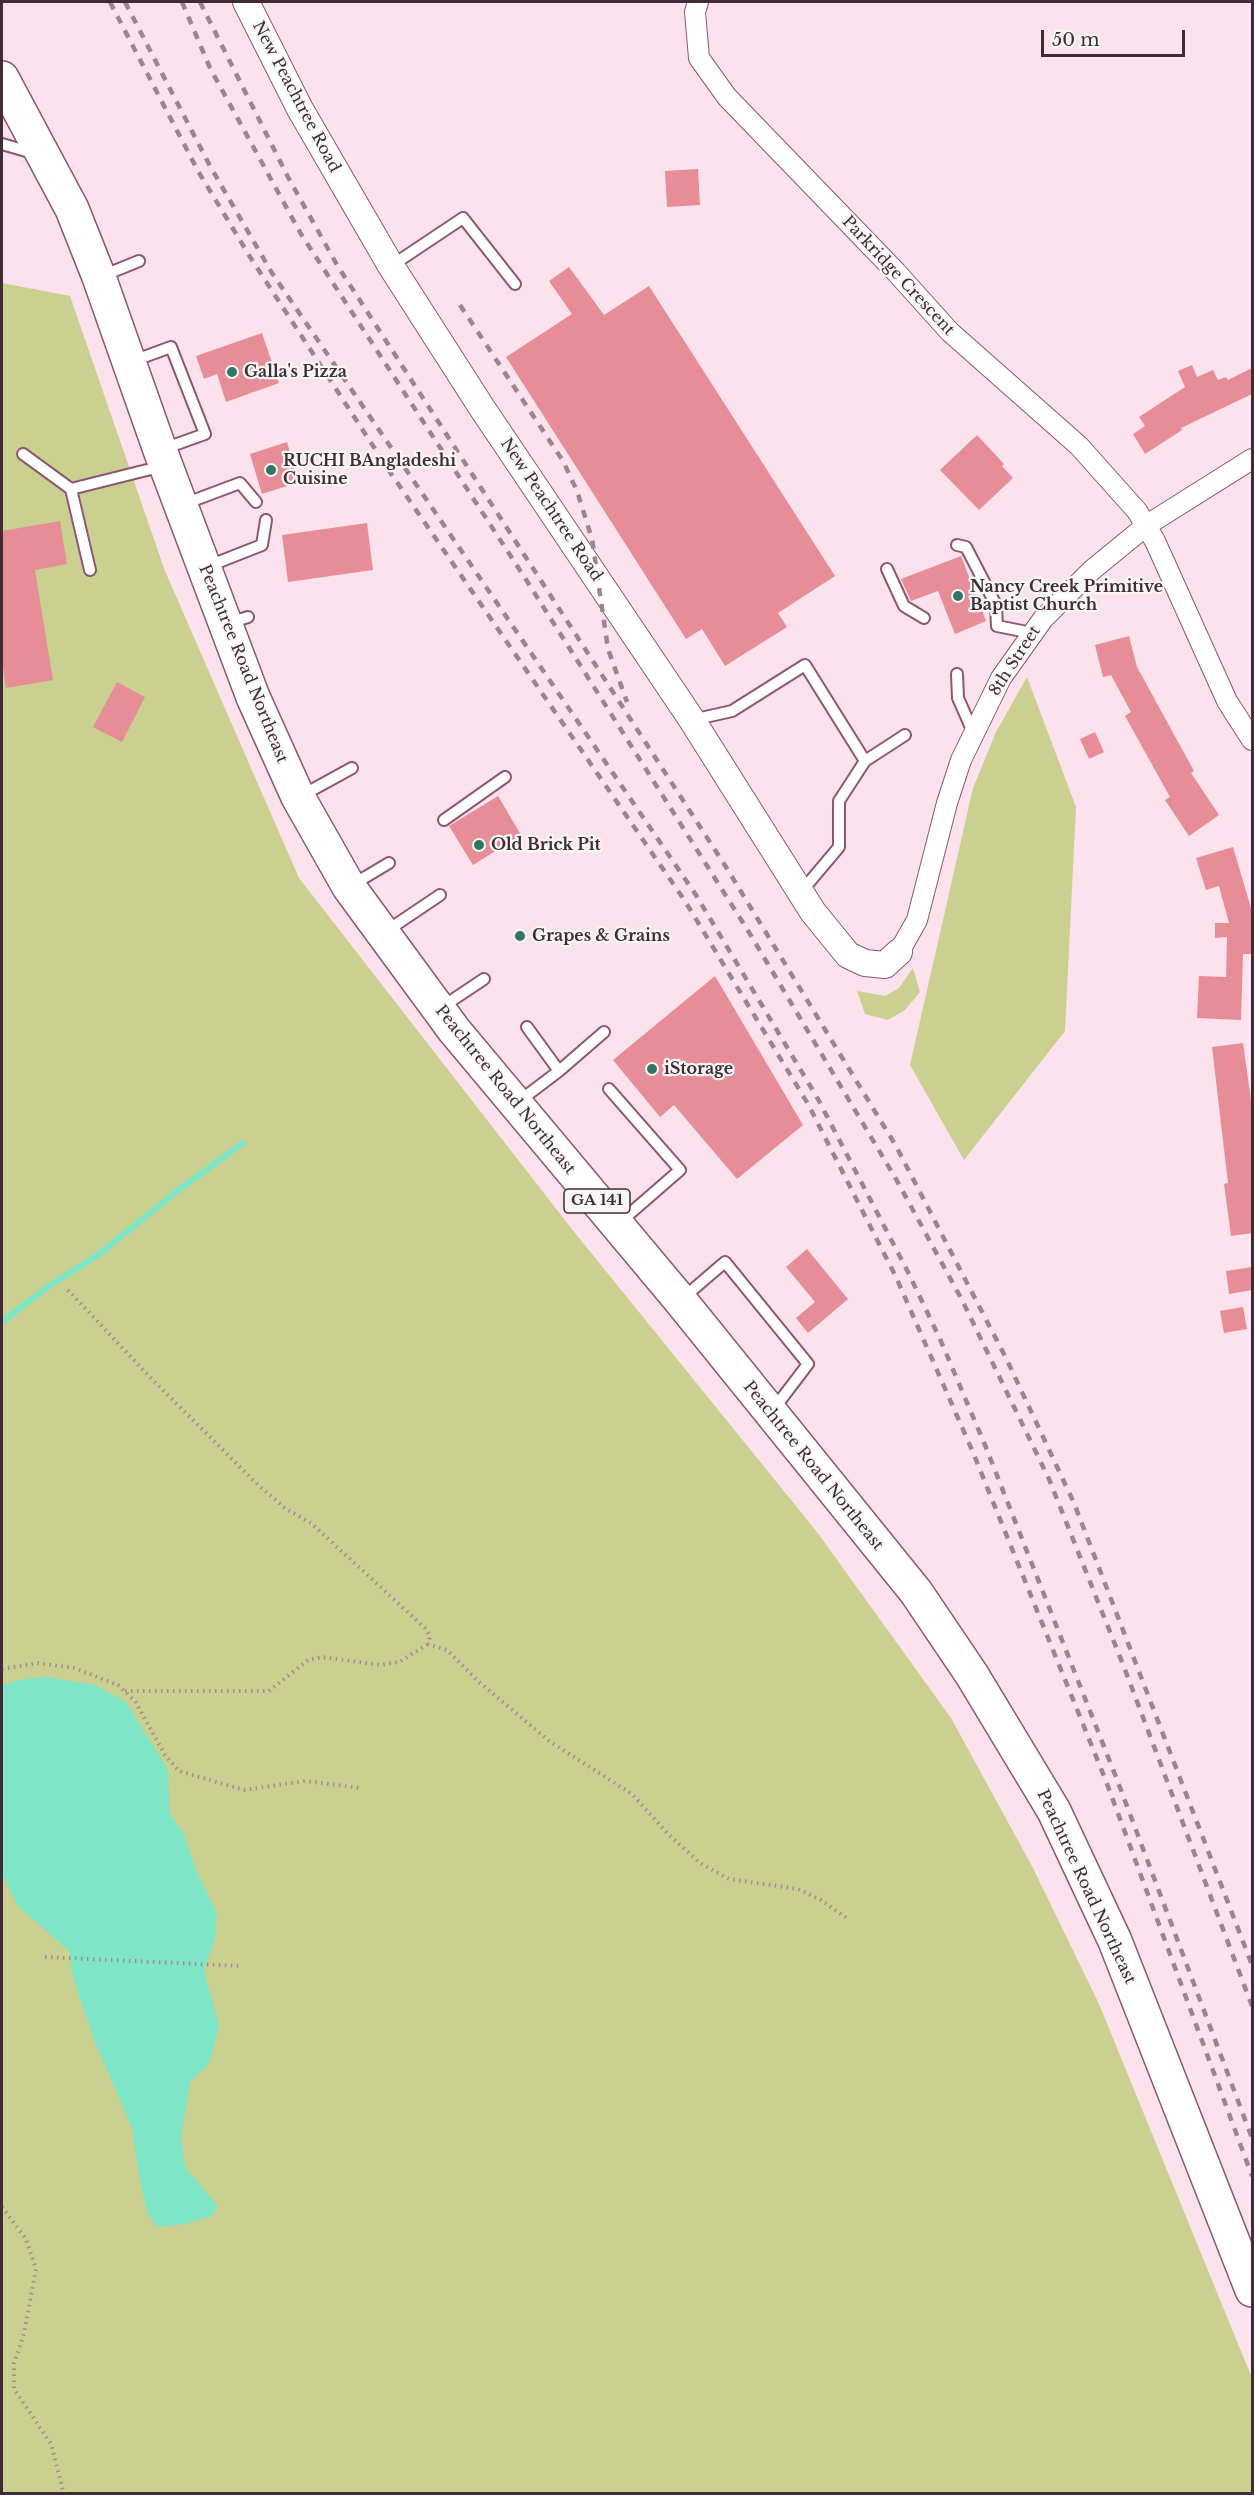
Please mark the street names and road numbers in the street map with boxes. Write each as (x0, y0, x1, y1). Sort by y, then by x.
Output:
street label: New Peachtree Road (248, 18, 344, 176)
street label: Parkridge Crescent (838, 212, 958, 340)
street label: New Peachtree Road (496, 435, 606, 585)
street label: Peachtree Road Northeast (194, 562, 292, 766)
street label: 8th Street (985, 622, 1045, 700)
street label: Peachtree Road Northeast (431, 1002, 579, 1178)
road number: GA 141 (564, 1189, 630, 1213)
street label: Peachtree Road Northeast (739, 1378, 887, 1554)
street label: Peachtree Road Northeast (1032, 1787, 1140, 1987)

